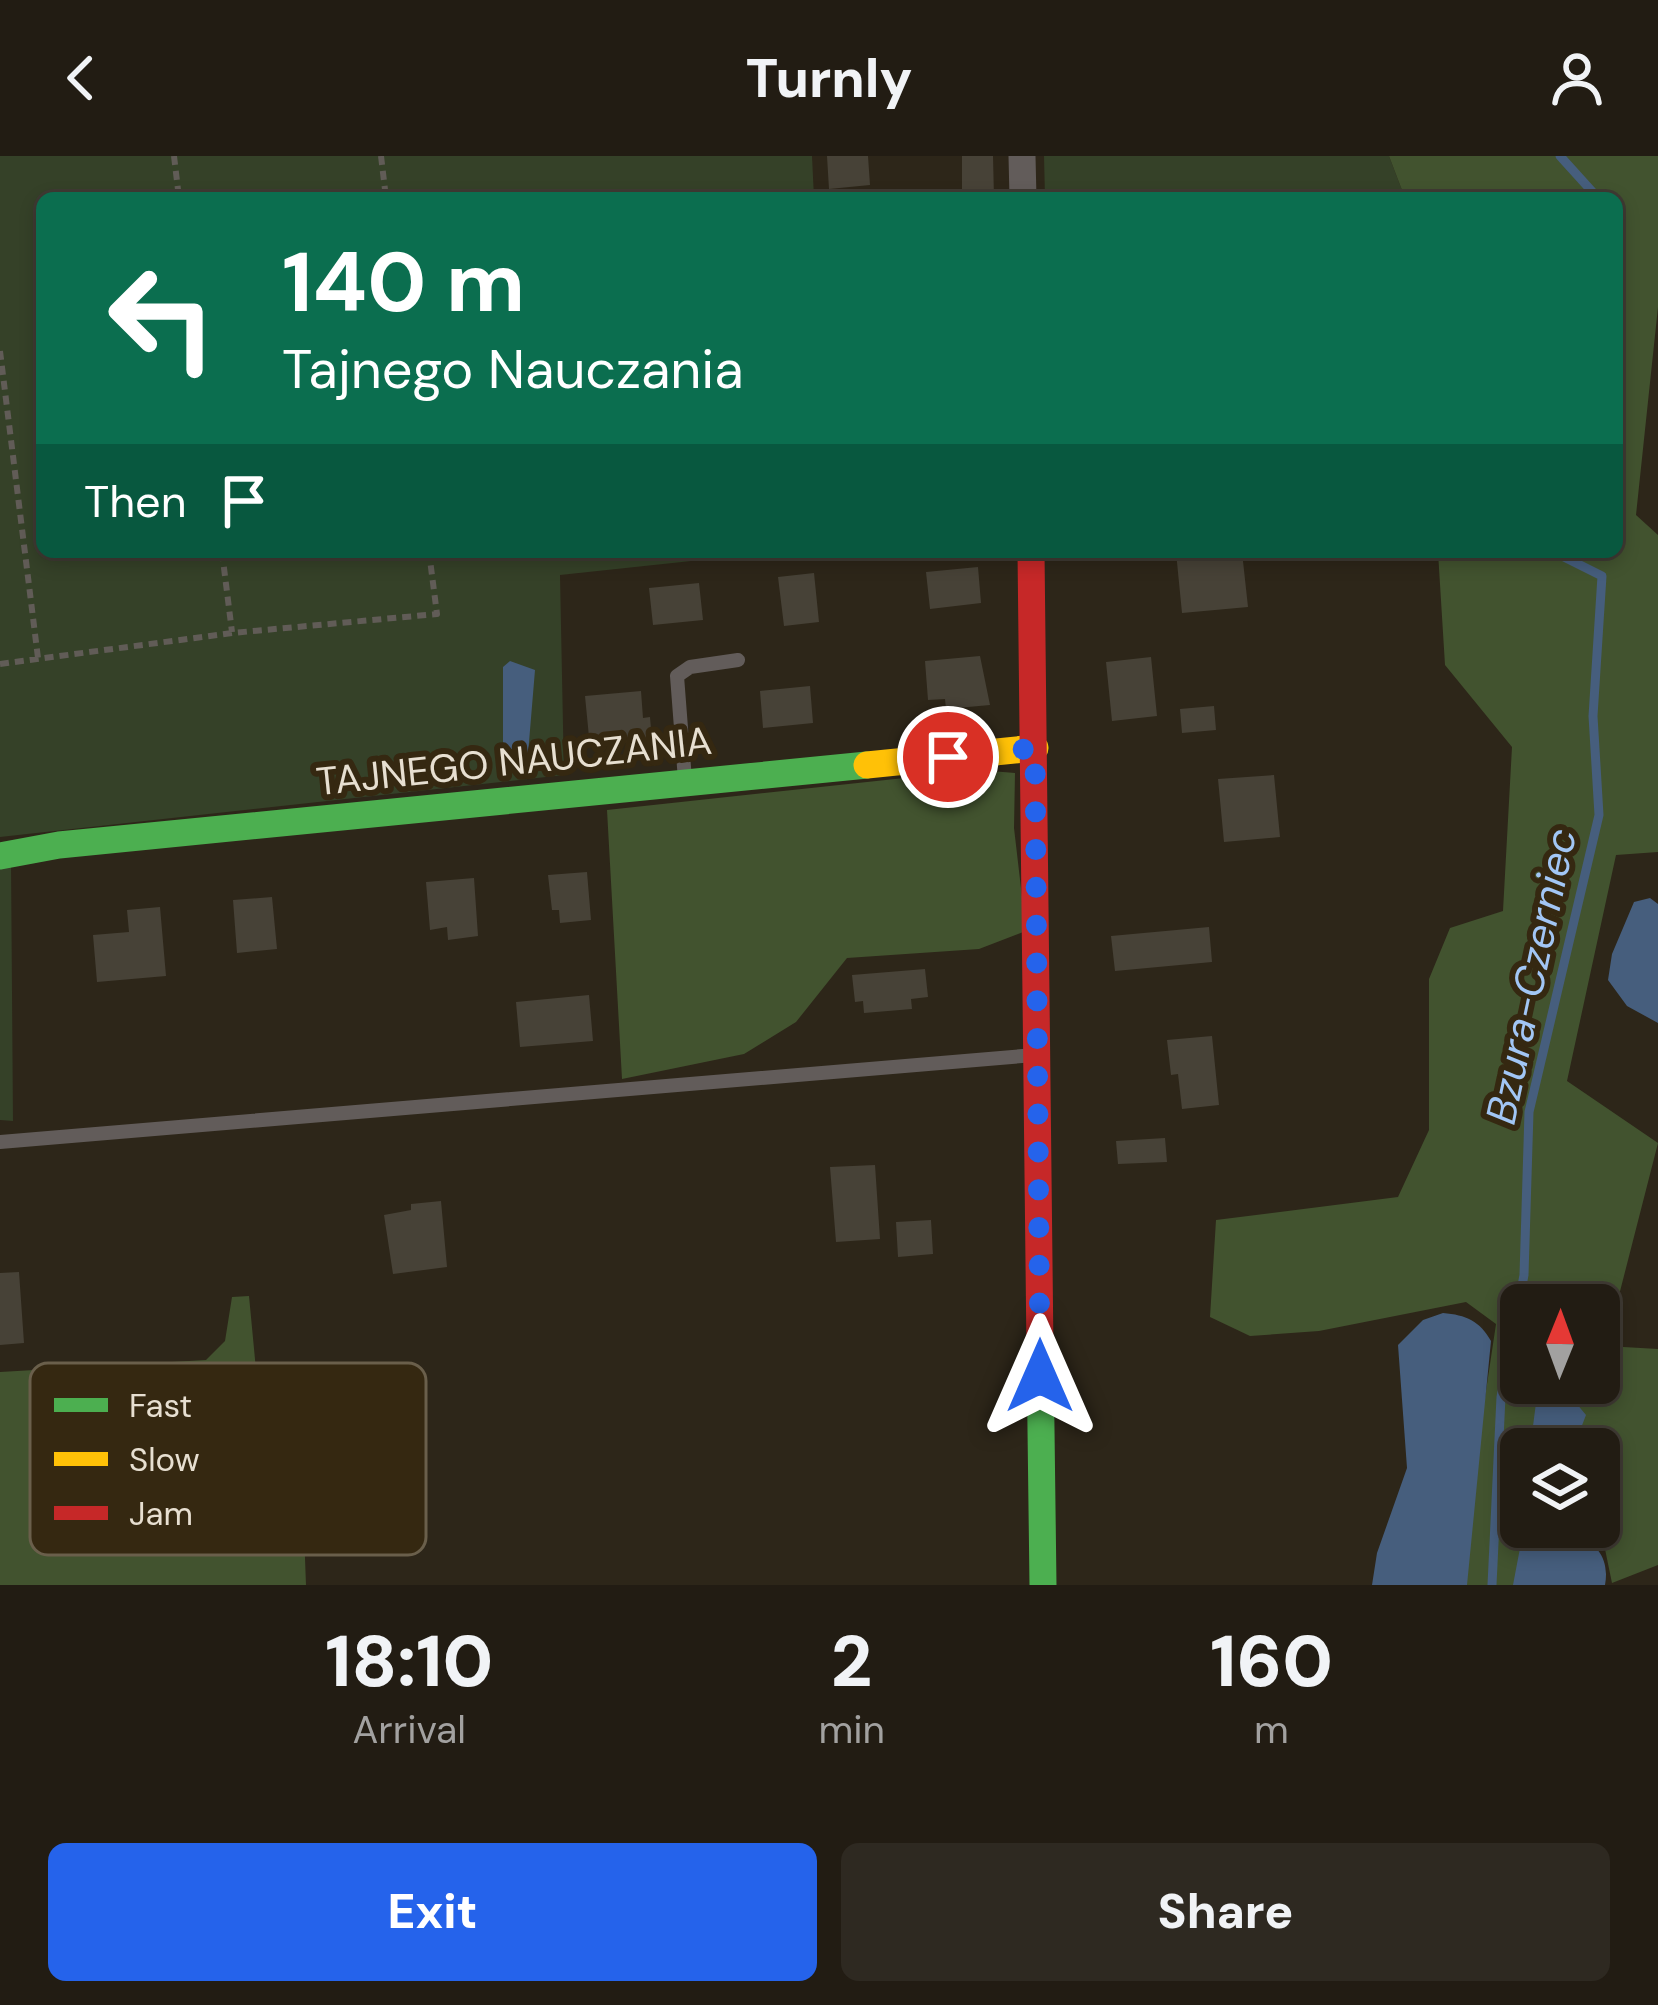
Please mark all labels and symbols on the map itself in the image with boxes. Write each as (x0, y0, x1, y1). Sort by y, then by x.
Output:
pin (897, 706, 999, 808)
street label: TAJNEGO NAUCZANIA (314, 715, 714, 807)
water label: Bzura-Czerniec (1473, 823, 1589, 1129)
north arrow (1500, 1284, 1620, 1404)
position arrow (977, 1313, 1103, 1439)
legend (30, 1363, 426, 1555)
text: Fast (129, 1384, 192, 1427)
text: Slow (129, 1438, 200, 1481)
text: Jam (129, 1492, 193, 1535)

